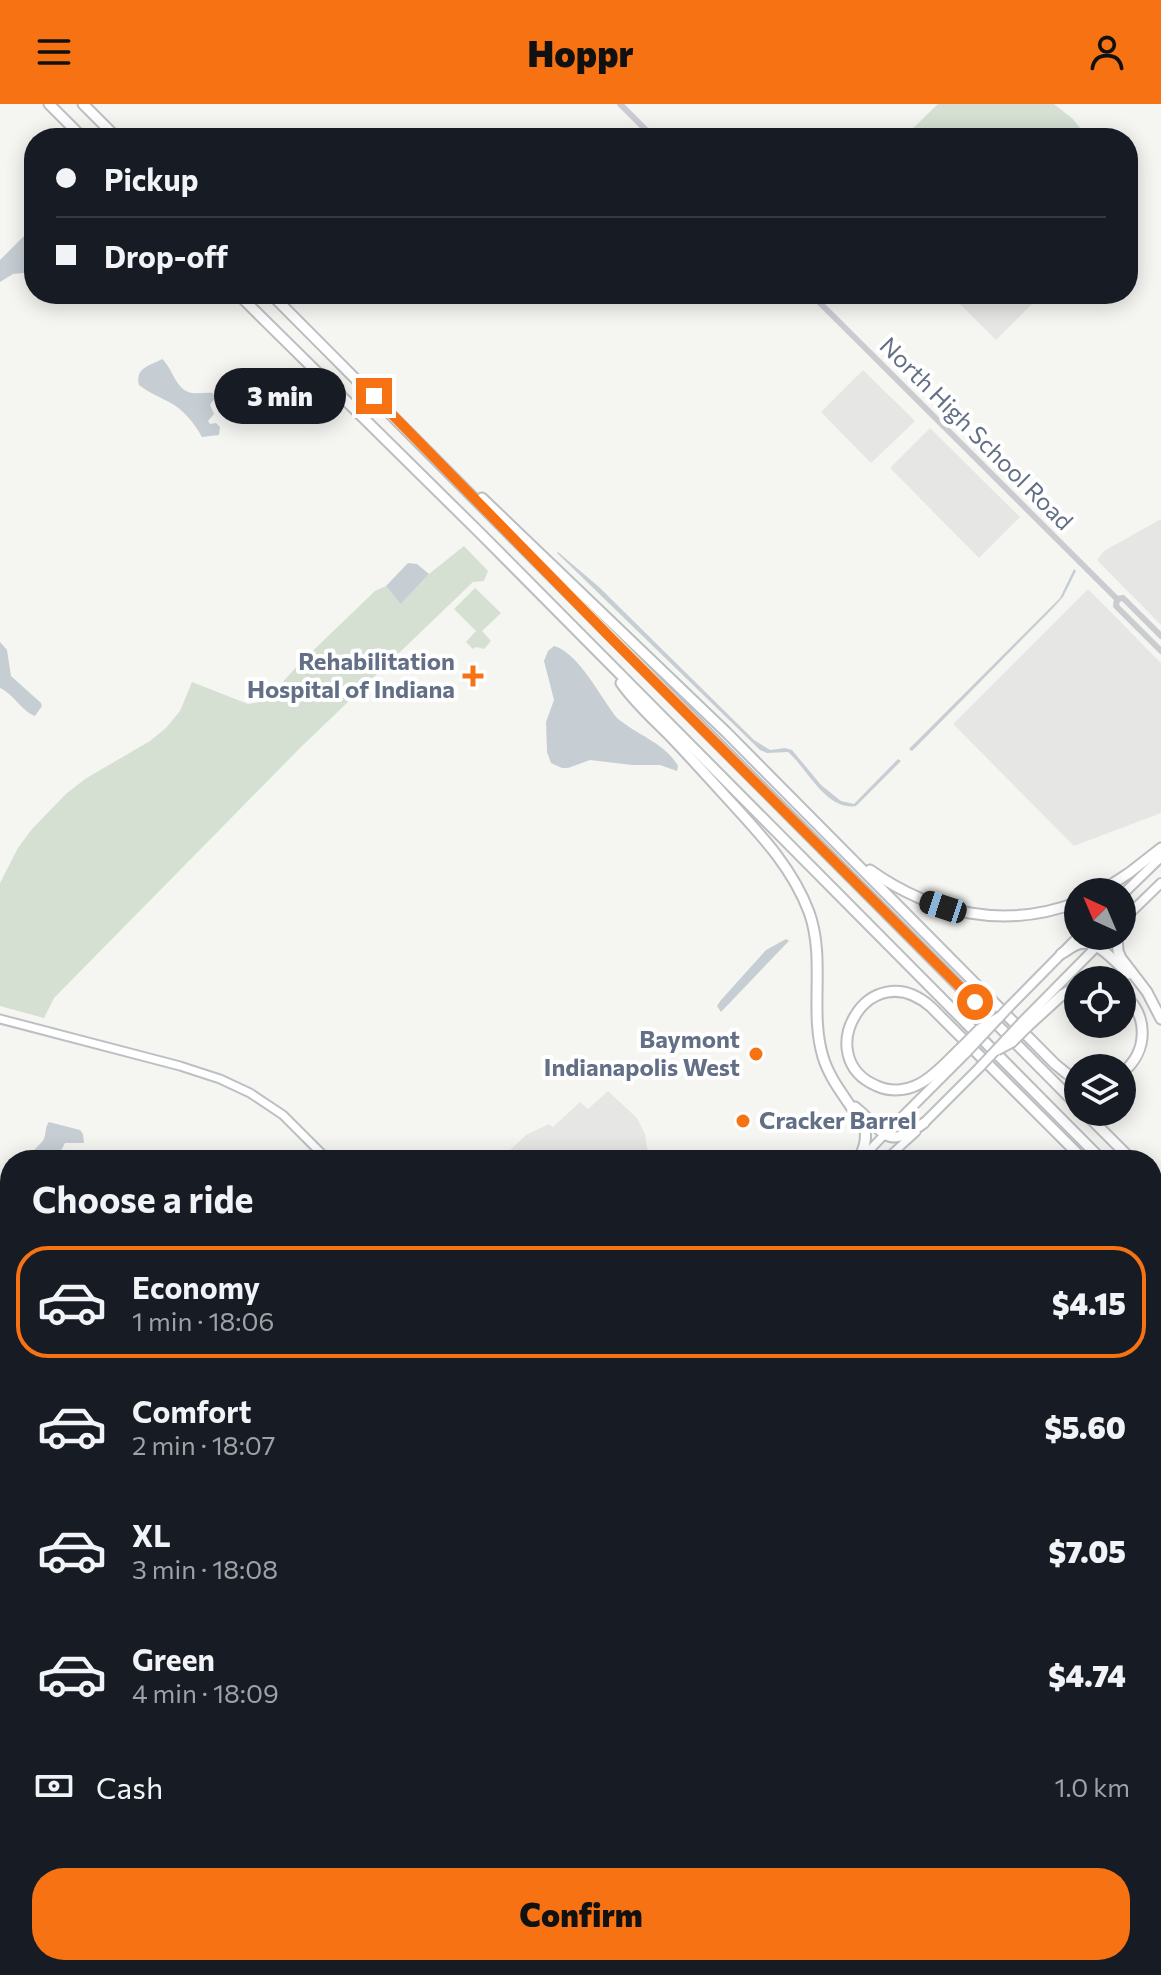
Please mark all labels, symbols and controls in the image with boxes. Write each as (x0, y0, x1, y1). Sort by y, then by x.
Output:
icon: menu (32, 30, 76, 74)
text: Hoppr (527, 30, 634, 74)
icon: person (1085, 30, 1129, 74)
text: Pickup (104, 160, 198, 197)
text: Drop-off (104, 237, 228, 274)
street label: North High School Road (875, 330, 1080, 535)
callout: 3 min (214, 368, 346, 424)
route end (356, 378, 392, 414)
text: 3 min (247, 380, 313, 411)
place label: Rehabilitation Hospital of Indiana (247, 646, 455, 703)
marker: Rehabilitation Hospital of Indiana (462, 665, 484, 687)
north arrow (1064, 878, 1136, 950)
map controls (1064, 878, 1136, 1126)
car (916, 888, 970, 926)
button: locate (1064, 966, 1136, 1038)
route start (957, 984, 993, 1020)
place label: Baymont Indianapolis West (544, 1024, 740, 1081)
marker: Baymont Indianapolis West (747, 1045, 765, 1063)
button: layers (1064, 1054, 1136, 1126)
place label: Cracker Barrel (759, 1105, 917, 1134)
marker: Cracker Barrel (734, 1112, 752, 1130)
text: Choose a ride (32, 1176, 253, 1220)
icon: car (36, 1266, 108, 1338)
text: Economy (132, 1268, 260, 1305)
text: $4.15 (1052, 1284, 1126, 1321)
text: 1 min · 18:06 (132, 1305, 274, 1336)
icon: car (36, 1390, 108, 1462)
text: Comfort (132, 1392, 251, 1429)
text: $5.60 (1044, 1408, 1126, 1445)
text: 2 min · 18:07 (132, 1429, 275, 1460)
icon: car (36, 1514, 108, 1586)
text: XL (132, 1516, 171, 1553)
text: $7.05 (1048, 1532, 1126, 1569)
text: 3 min · 18:08 (132, 1553, 278, 1584)
icon: car (36, 1638, 108, 1710)
text: Green (132, 1640, 215, 1677)
text: $4.74 (1048, 1656, 1126, 1693)
text: 4 min · 18:09 (132, 1677, 279, 1708)
icon: cash (32, 1764, 76, 1808)
text: Cash (96, 1768, 163, 1805)
text: 1.0 km (1054, 1771, 1130, 1802)
button: Confirm (32, 1868, 1130, 1960)

